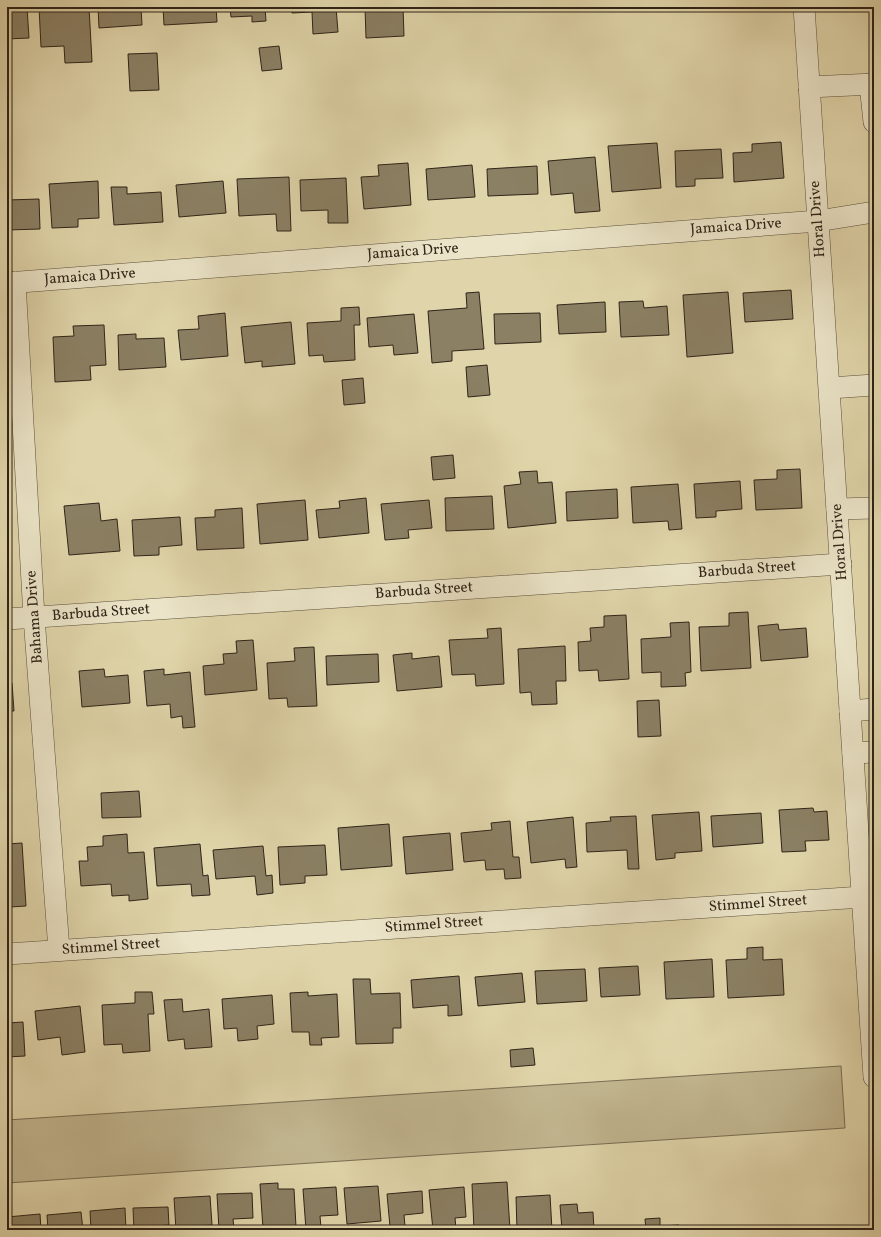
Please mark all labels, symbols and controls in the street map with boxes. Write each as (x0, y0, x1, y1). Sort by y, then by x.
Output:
street label: Horal Drive (805, 180, 831, 258)
street label: Jamaica Drive (690, 213, 782, 241)
street label: Jamaica Drive (367, 238, 459, 266)
street label: Jamaica Drive (44, 263, 136, 291)
street label: Horal Drive (827, 503, 853, 581)
street label: Barbuda Street (697, 556, 797, 584)
street label: Bahama Drive (21, 570, 49, 664)
street label: Barbuda Street (374, 577, 474, 605)
street label: Barbuda Street (51, 599, 151, 627)
street label: Stimmel Street (708, 890, 808, 918)
street label: Stimmel Street (384, 911, 484, 939)
street label: Stimmel Street (61, 933, 161, 961)

